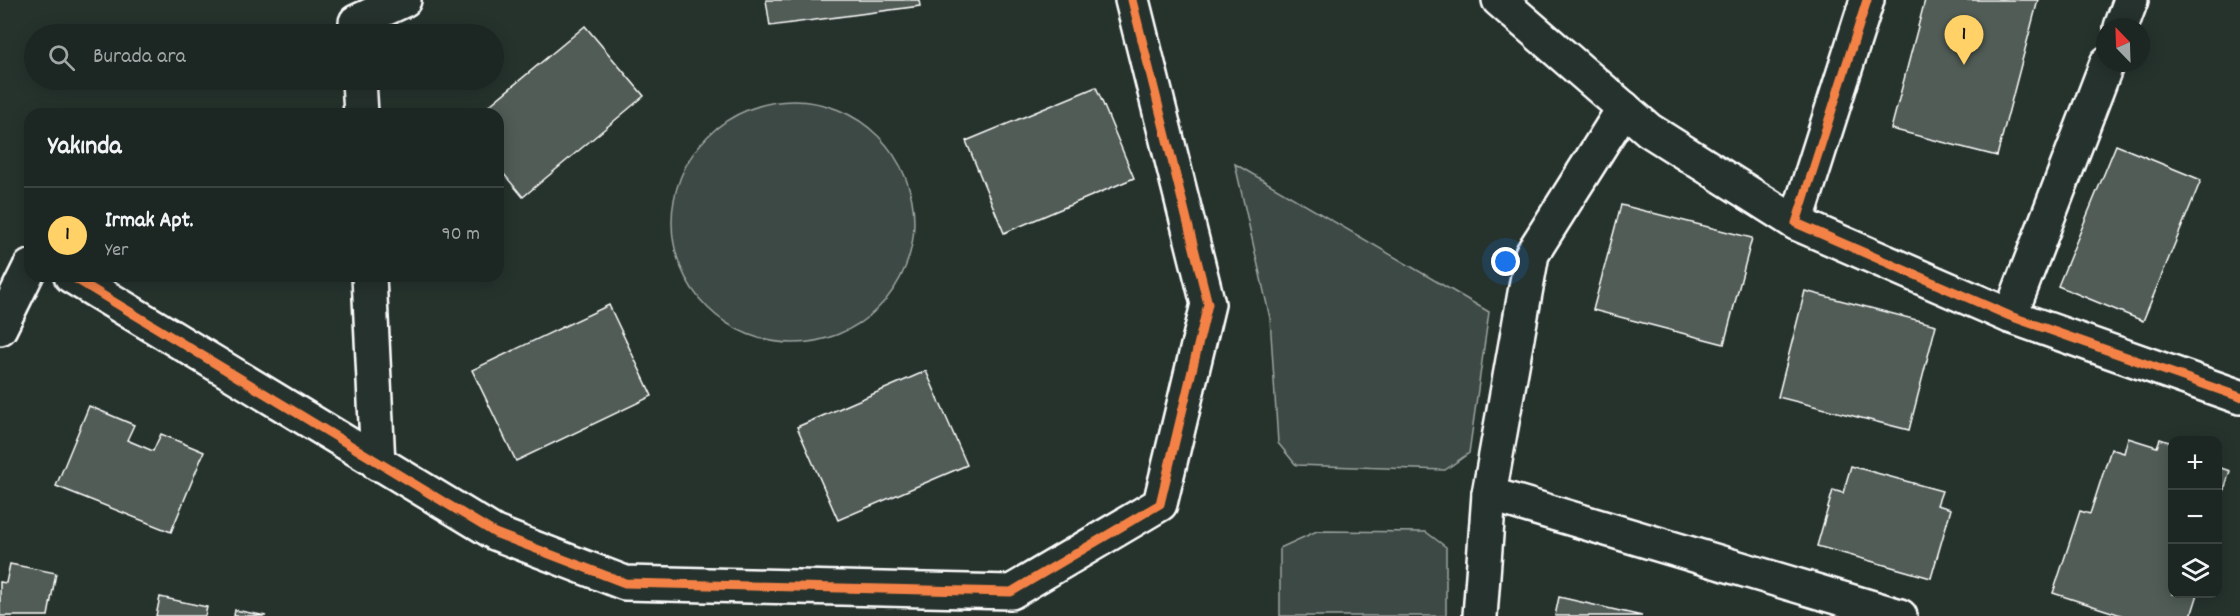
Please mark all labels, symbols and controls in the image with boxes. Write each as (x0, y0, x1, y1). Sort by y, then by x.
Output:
pin: 1 (1944, 16, 1984, 65)
north arrow (2096, 18, 2150, 72)
search box (24, 24, 504, 90)
icon: search (45, 41, 78, 74)
text: Burada ara (93, 42, 186, 73)
text: Yakında (48, 129, 122, 166)
text: Irmak Apt. (105, 206, 193, 237)
text: 1 (65, 221, 70, 249)
text: 90 m (442, 221, 480, 249)
text: Yer (105, 237, 129, 265)
your location (1491, 247, 1520, 276)
map controls (2168, 436, 2222, 598)
button: + (2168, 436, 2222, 490)
button: − (2168, 490, 2222, 544)
button: layers (2168, 544, 2222, 598)

